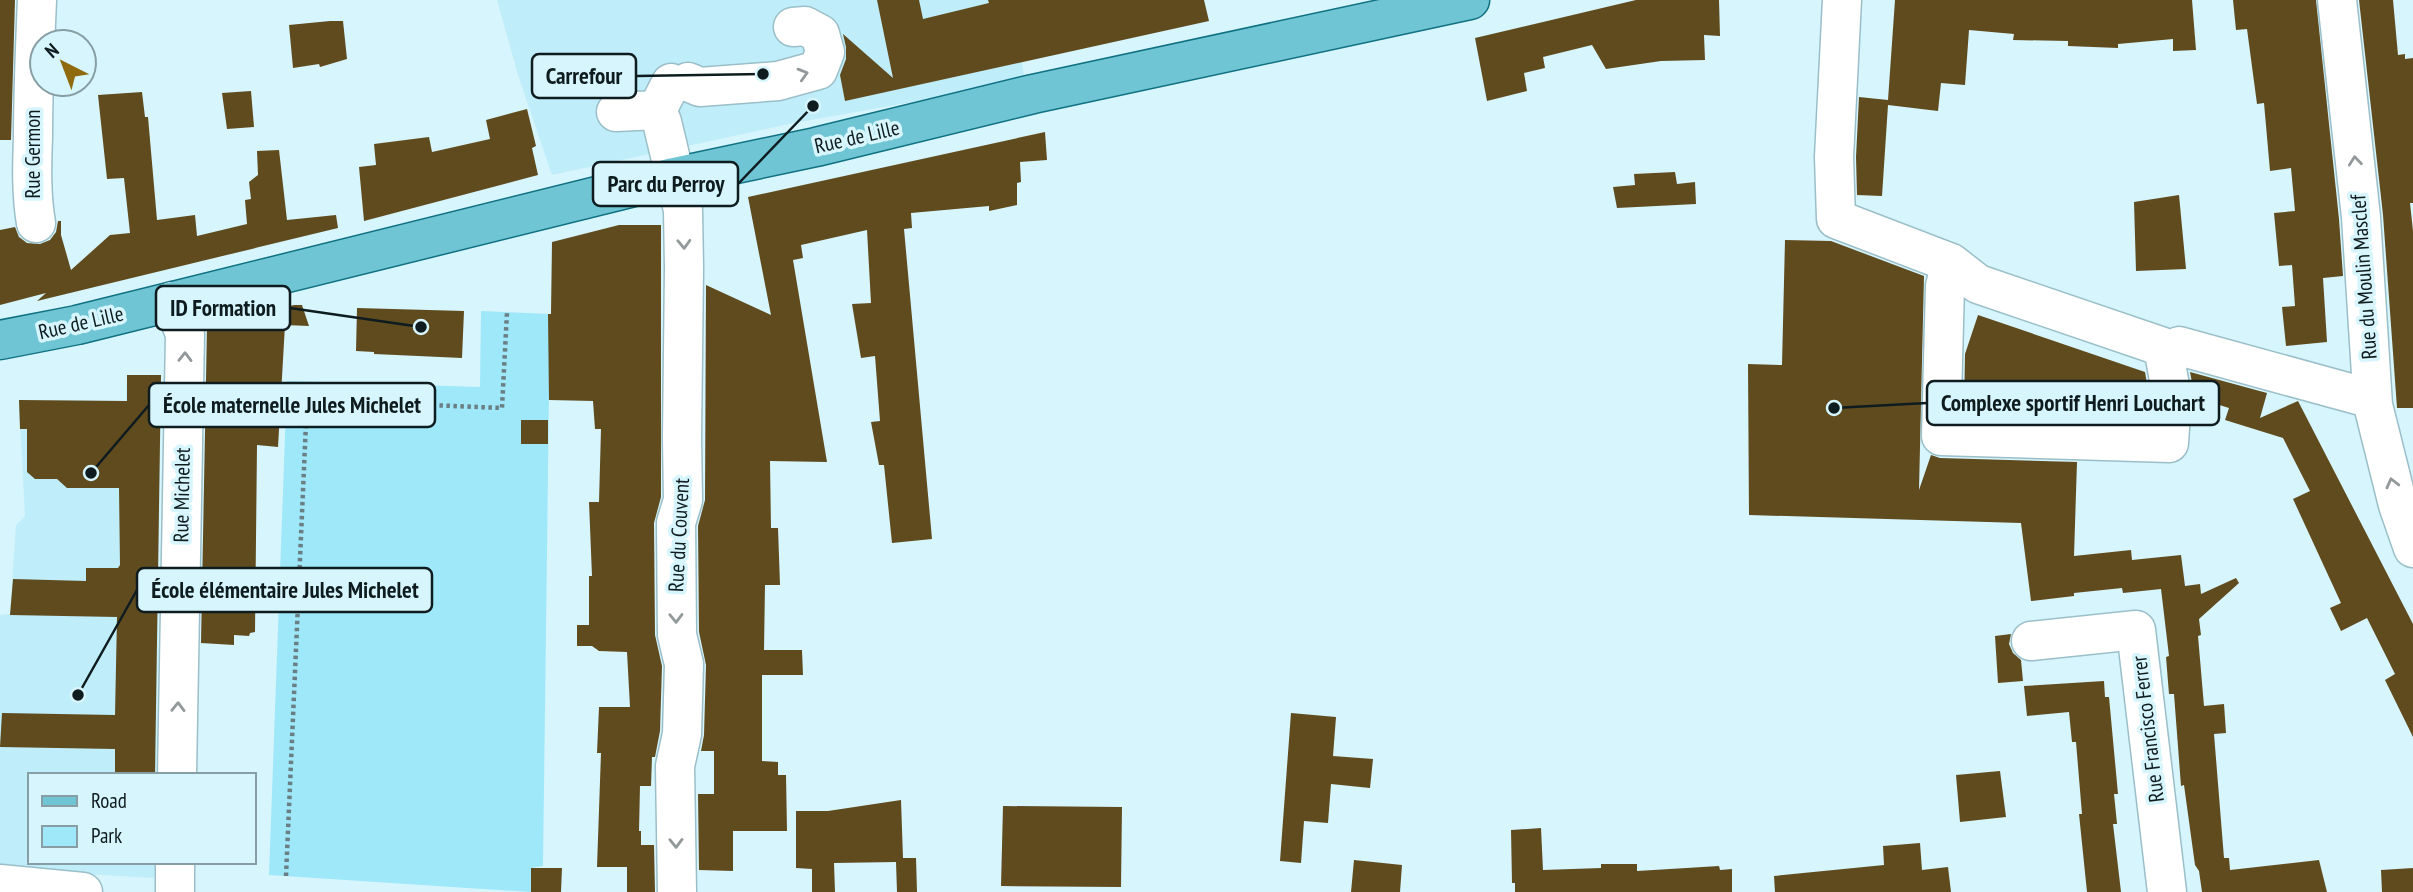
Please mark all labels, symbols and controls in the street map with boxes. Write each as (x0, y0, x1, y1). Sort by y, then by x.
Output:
north arrow (28, 28, 98, 98)
text: N (40, 38, 63, 63)
callout: Carrefour (532, 54, 636, 98)
text: Carrefour (546, 61, 623, 90)
one-way arrow (797, 67, 809, 82)
street label: Rue Germon (19, 109, 46, 199)
street label: Rue de Lille (812, 114, 902, 159)
one-way arrow (2348, 155, 2363, 166)
callout: Parc du Perroy (593, 162, 738, 206)
text: Parc du Perroy (607, 169, 725, 198)
street label: Rue du Moulin Masclef (2344, 193, 2383, 360)
one-way arrow (676, 239, 691, 250)
callout: ID Formation (156, 286, 290, 330)
text: ID Formation (170, 293, 276, 322)
street label: Rue de Lille (36, 300, 126, 345)
one-way arrow (177, 351, 192, 362)
callout: Complexe sportif Henri Louchart (1927, 381, 2219, 425)
callout: École maternelle Jules Michelet (149, 383, 435, 427)
text: Complexe sportif Henri Louchart (1941, 388, 2205, 417)
text: École maternelle Jules Michelet (163, 390, 421, 419)
street label: Rue Michelet (167, 447, 196, 543)
street label: Rue du Couvent (662, 477, 695, 593)
one-way arrow (2386, 478, 2400, 490)
callout: École élémentaire Jules Michelet (137, 568, 432, 612)
text: École élémentaire Jules Michelet (151, 575, 419, 604)
one-way arrow (668, 613, 684, 623)
street label: Rue Francisco Ferrer (2125, 654, 2170, 804)
one-way arrow (170, 701, 186, 711)
legend (28, 773, 256, 864)
text: Road (91, 787, 127, 814)
text: Park (91, 822, 122, 849)
one-way arrow (668, 838, 684, 849)

